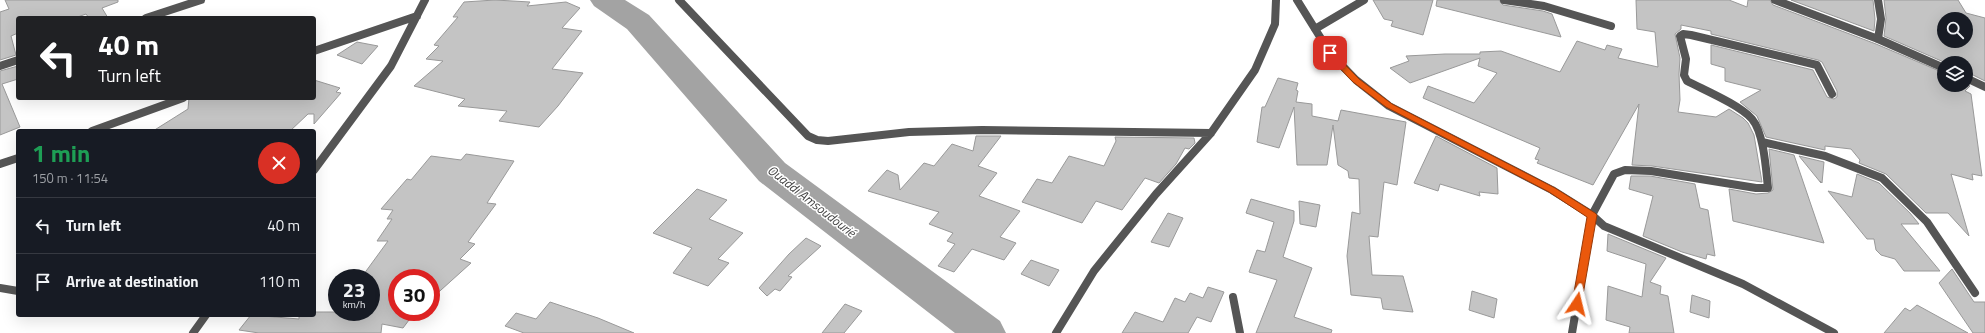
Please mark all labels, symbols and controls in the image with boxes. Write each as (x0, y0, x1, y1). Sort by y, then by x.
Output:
map controls (1937, 12, 1973, 92)
button: search (1937, 12, 1973, 48)
text: 40 m (98, 23, 159, 66)
icon: left (32, 32, 84, 84)
pin (1313, 36, 1347, 70)
icon: arrive (1319, 42, 1341, 64)
button: layers (1937, 56, 1973, 92)
text: Turn left (98, 62, 161, 89)
text: 1 min (32, 135, 90, 171)
button: close (258, 142, 300, 184)
water label: Ouaddi Amsoudourié (763, 160, 861, 243)
text: 150 m · 11:54 (32, 168, 108, 188)
text: Turn left (66, 214, 121, 237)
text: 40 m (267, 214, 300, 237)
icon: left (32, 215, 54, 237)
speed limit sign: 30 (388, 269, 440, 321)
text: Arrive at destination (66, 270, 199, 293)
text: 110 m (259, 270, 300, 293)
icon: arrive (32, 271, 54, 293)
text: 23 (343, 274, 365, 305)
position arrow (1556, 283, 1598, 325)
text: km/h (343, 297, 365, 312)

